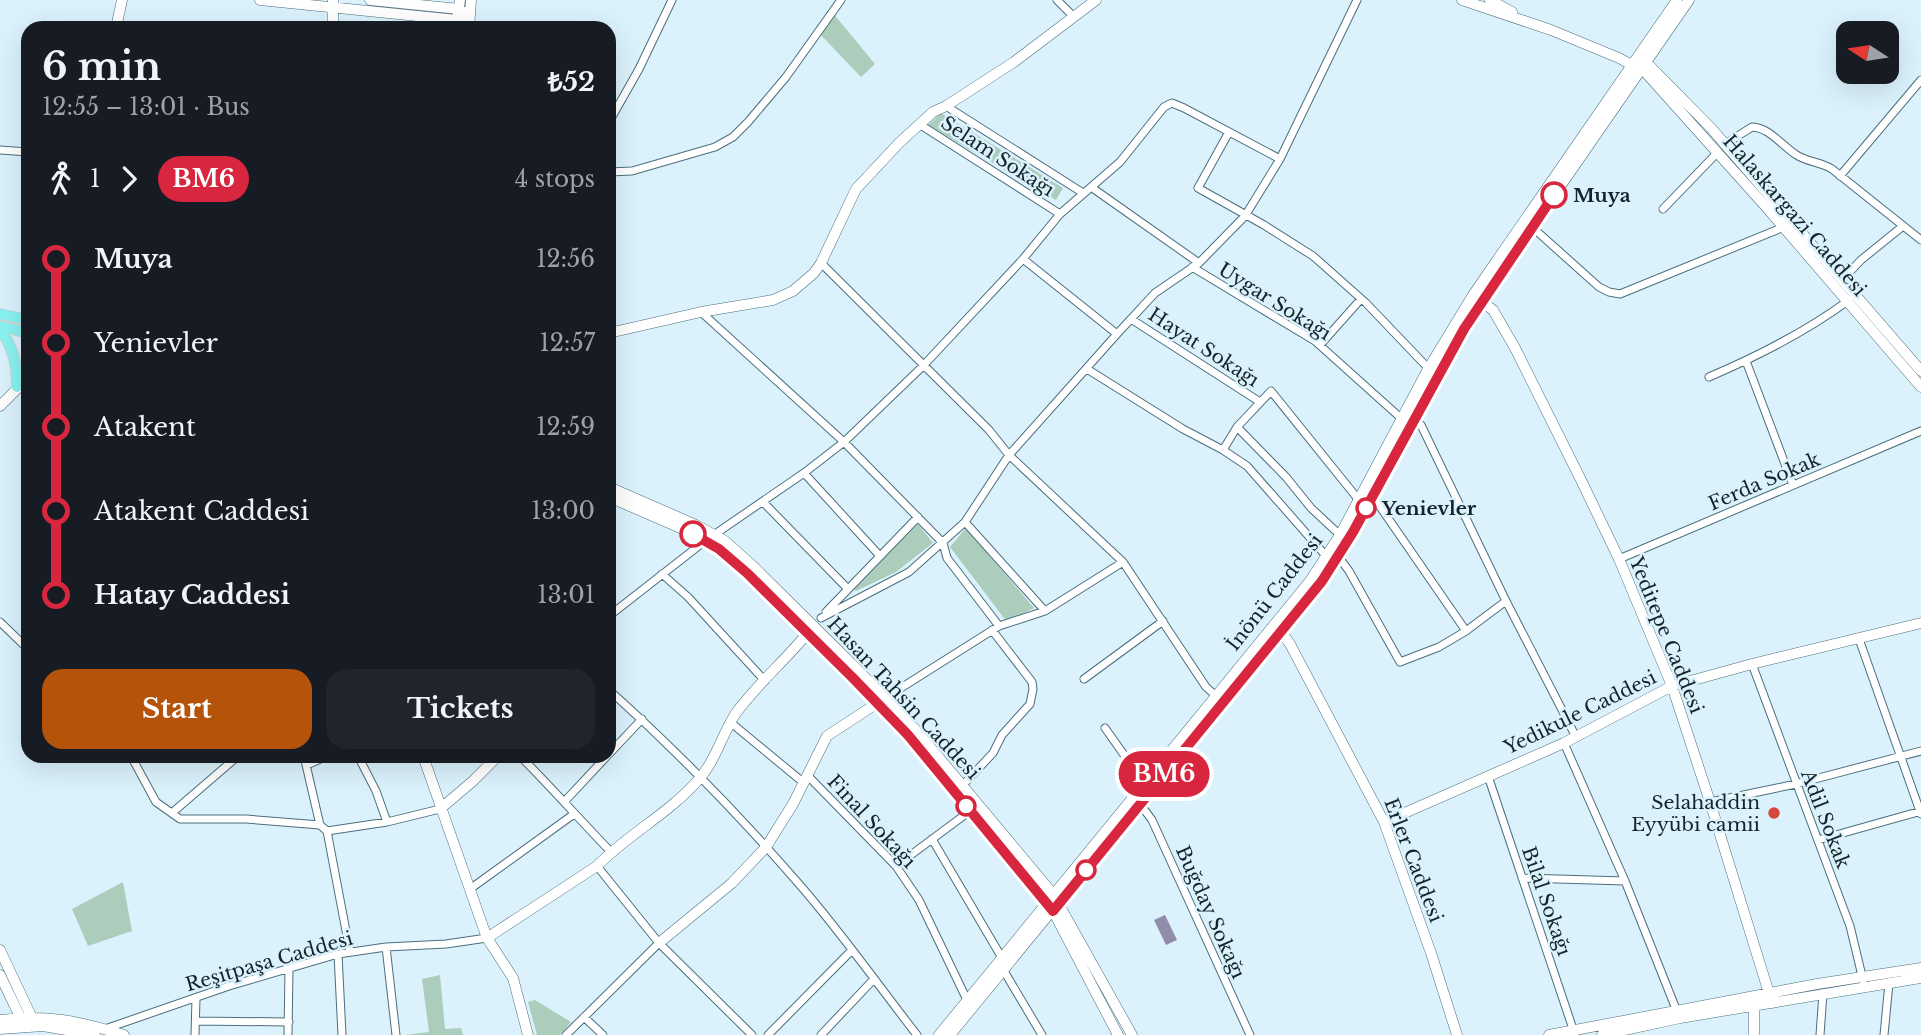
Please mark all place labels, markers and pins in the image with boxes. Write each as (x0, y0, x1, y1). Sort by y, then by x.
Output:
marker: Muya (1541, 182, 1567, 208)
place label: Muya (1573, 184, 1631, 207)
place label: Yenievler (1381, 497, 1477, 520)
marker: Yenievler (1356, 498, 1376, 518)
unlabelled marker (680, 521, 706, 547)
place label: Selahaddin Eyyübi camii (1631, 791, 1761, 836)
unlabelled marker (956, 796, 976, 816)
marker: Selahaddin Eyyübi camii (1766, 805, 1782, 821)
unlabelled marker (1076, 860, 1096, 880)

